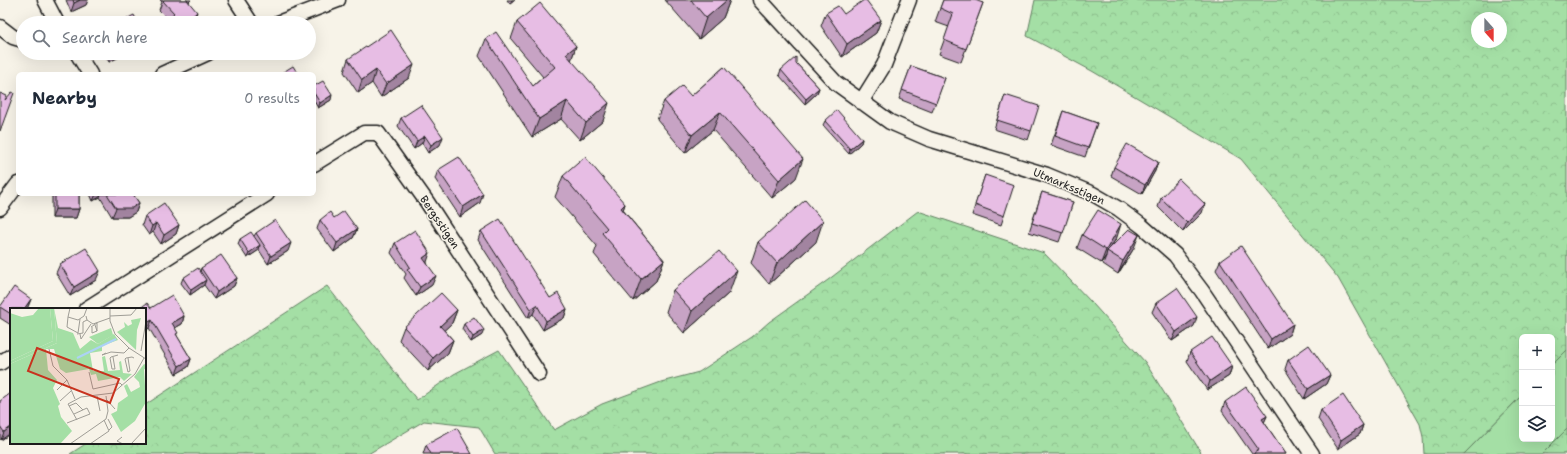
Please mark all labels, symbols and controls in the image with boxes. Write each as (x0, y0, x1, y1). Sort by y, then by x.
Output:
north arrow (1471, 12, 1507, 48)
search box (16, 16, 316, 60)
icon: search (30, 27, 52, 49)
text: Search here (62, 28, 148, 48)
text: Nearby (32, 87, 97, 109)
text: 0 results (244, 90, 300, 107)
street label: Utmarksstigen (1031, 165, 1107, 208)
street label: Bergsstigen (416, 193, 463, 252)
inset map (10, 308, 146, 444)
map controls (1519, 334, 1555, 442)
button: + (1519, 334, 1555, 370)
button: − (1519, 370, 1555, 406)
button: layers (1519, 406, 1555, 442)

